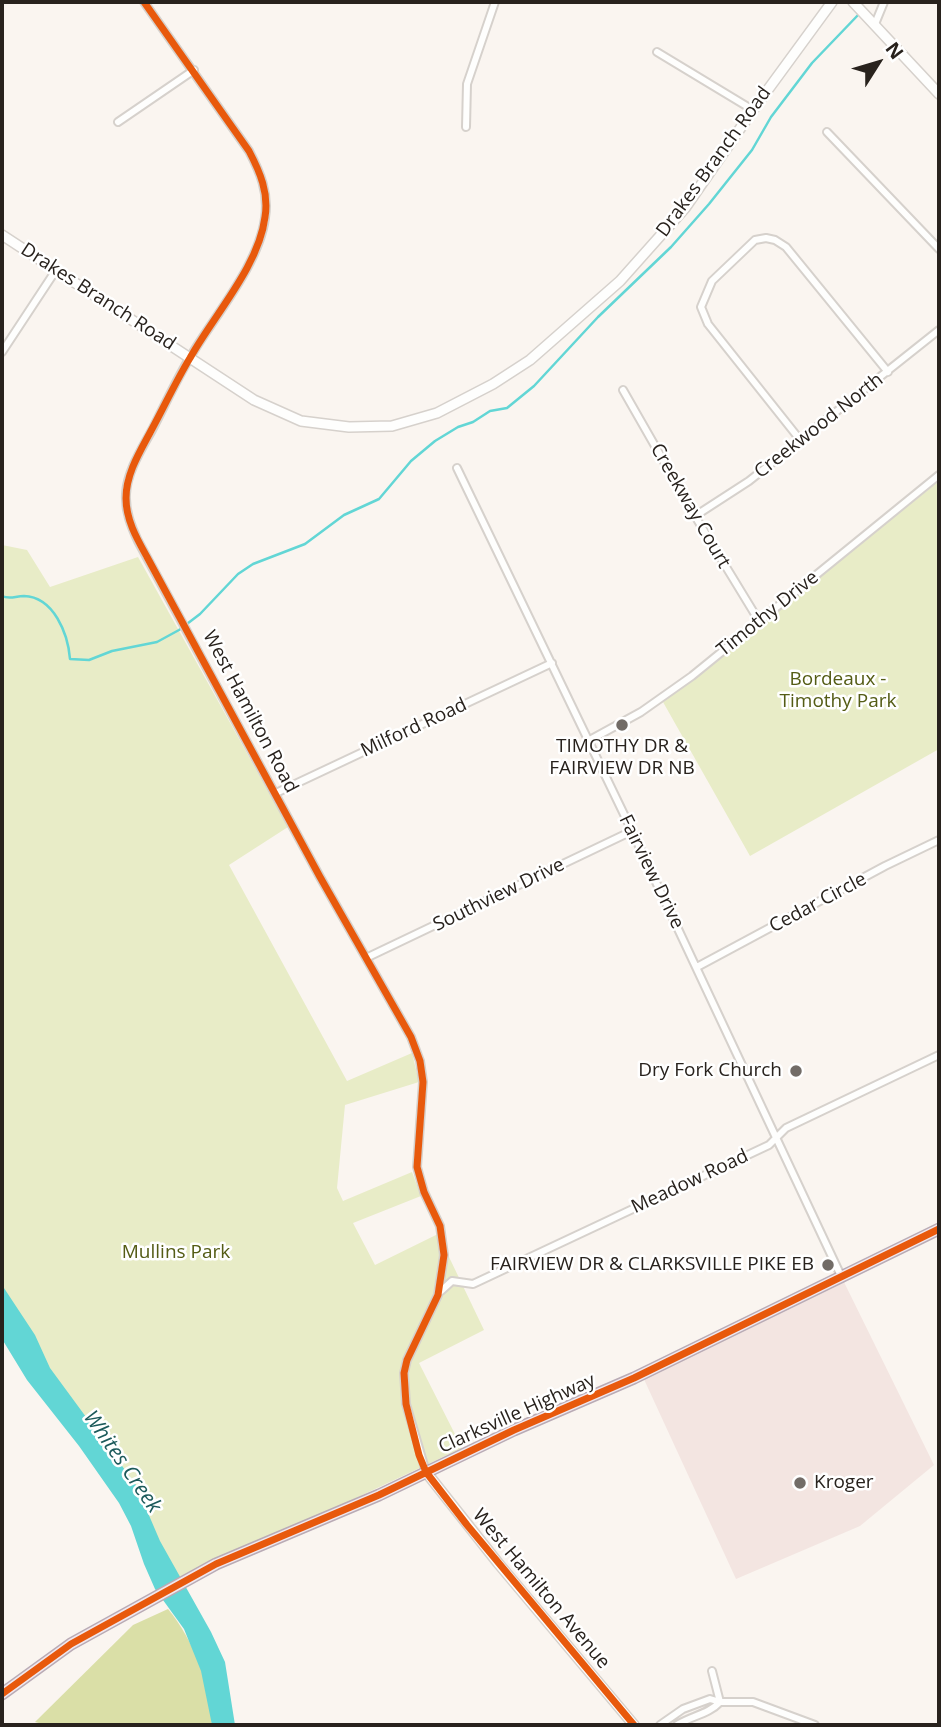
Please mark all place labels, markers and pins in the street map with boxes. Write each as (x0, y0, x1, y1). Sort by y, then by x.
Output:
marker: TIMOTHY DR & FAIRVIEW DR NB (614, 717, 630, 733)
place label: TIMOTHY DR & FAIRVIEW DR NB (549, 736, 695, 780)
place label: Dry Fork Church (638, 1060, 782, 1082)
marker: Dry Fork Church (788, 1063, 804, 1079)
place label: FAIRVIEW DR & CLARKSVILLE PIKE EB (490, 1254, 814, 1276)
marker: FAIRVIEW DR & CLARKSVILLE PIKE EB (820, 1257, 836, 1273)
place label: Kroger (814, 1472, 874, 1494)
marker: Kroger (792, 1475, 808, 1491)

